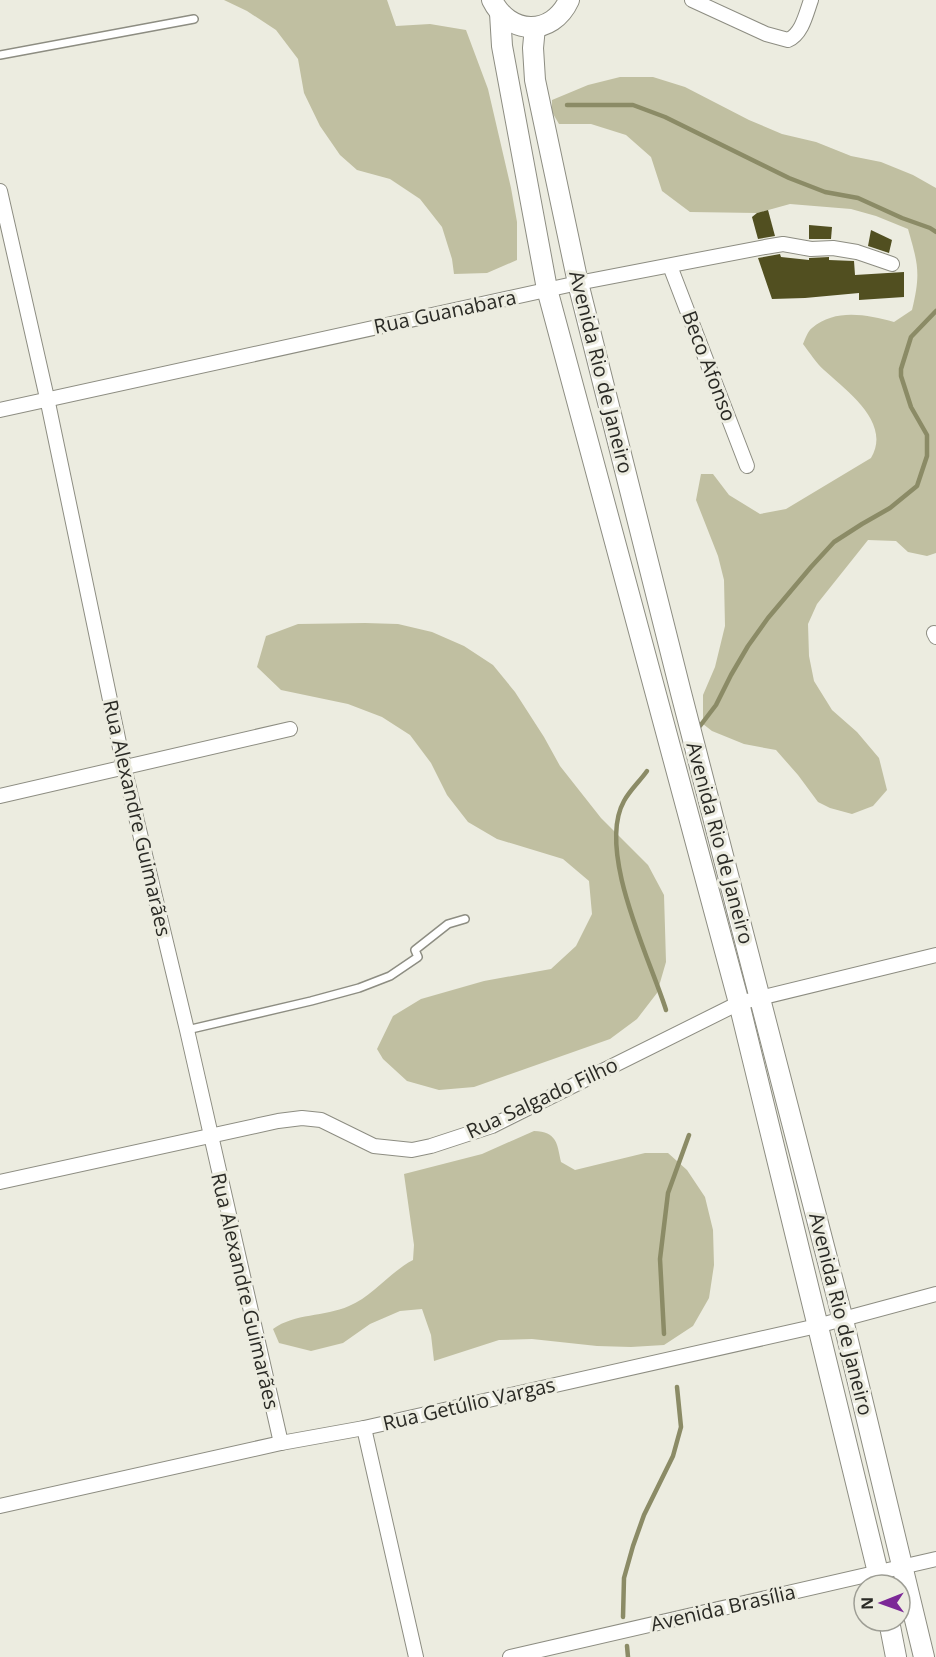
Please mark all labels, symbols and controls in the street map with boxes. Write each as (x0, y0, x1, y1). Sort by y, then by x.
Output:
street label: Avenida Rio de Janeiro (563, 268, 640, 476)
street label: Rua Guanabara (371, 283, 519, 340)
street label: Beco Afonso (676, 307, 743, 425)
street label: Rua Alexandre Guimarães (97, 697, 178, 939)
street label: Avenida Rio de Janeiro (680, 739, 760, 947)
street label: Rua Salgado Filho (462, 1051, 622, 1144)
street label: Rua Alexandre Guimarães (205, 1170, 286, 1412)
street label: Avenida Rio de Janeiro (803, 1210, 880, 1418)
street label: Rua Getúlio Vargas (380, 1371, 558, 1436)
north arrow (852, 1573, 912, 1633)
street label: Avenida Brasília (648, 1578, 798, 1637)
text: N (856, 1597, 878, 1610)

